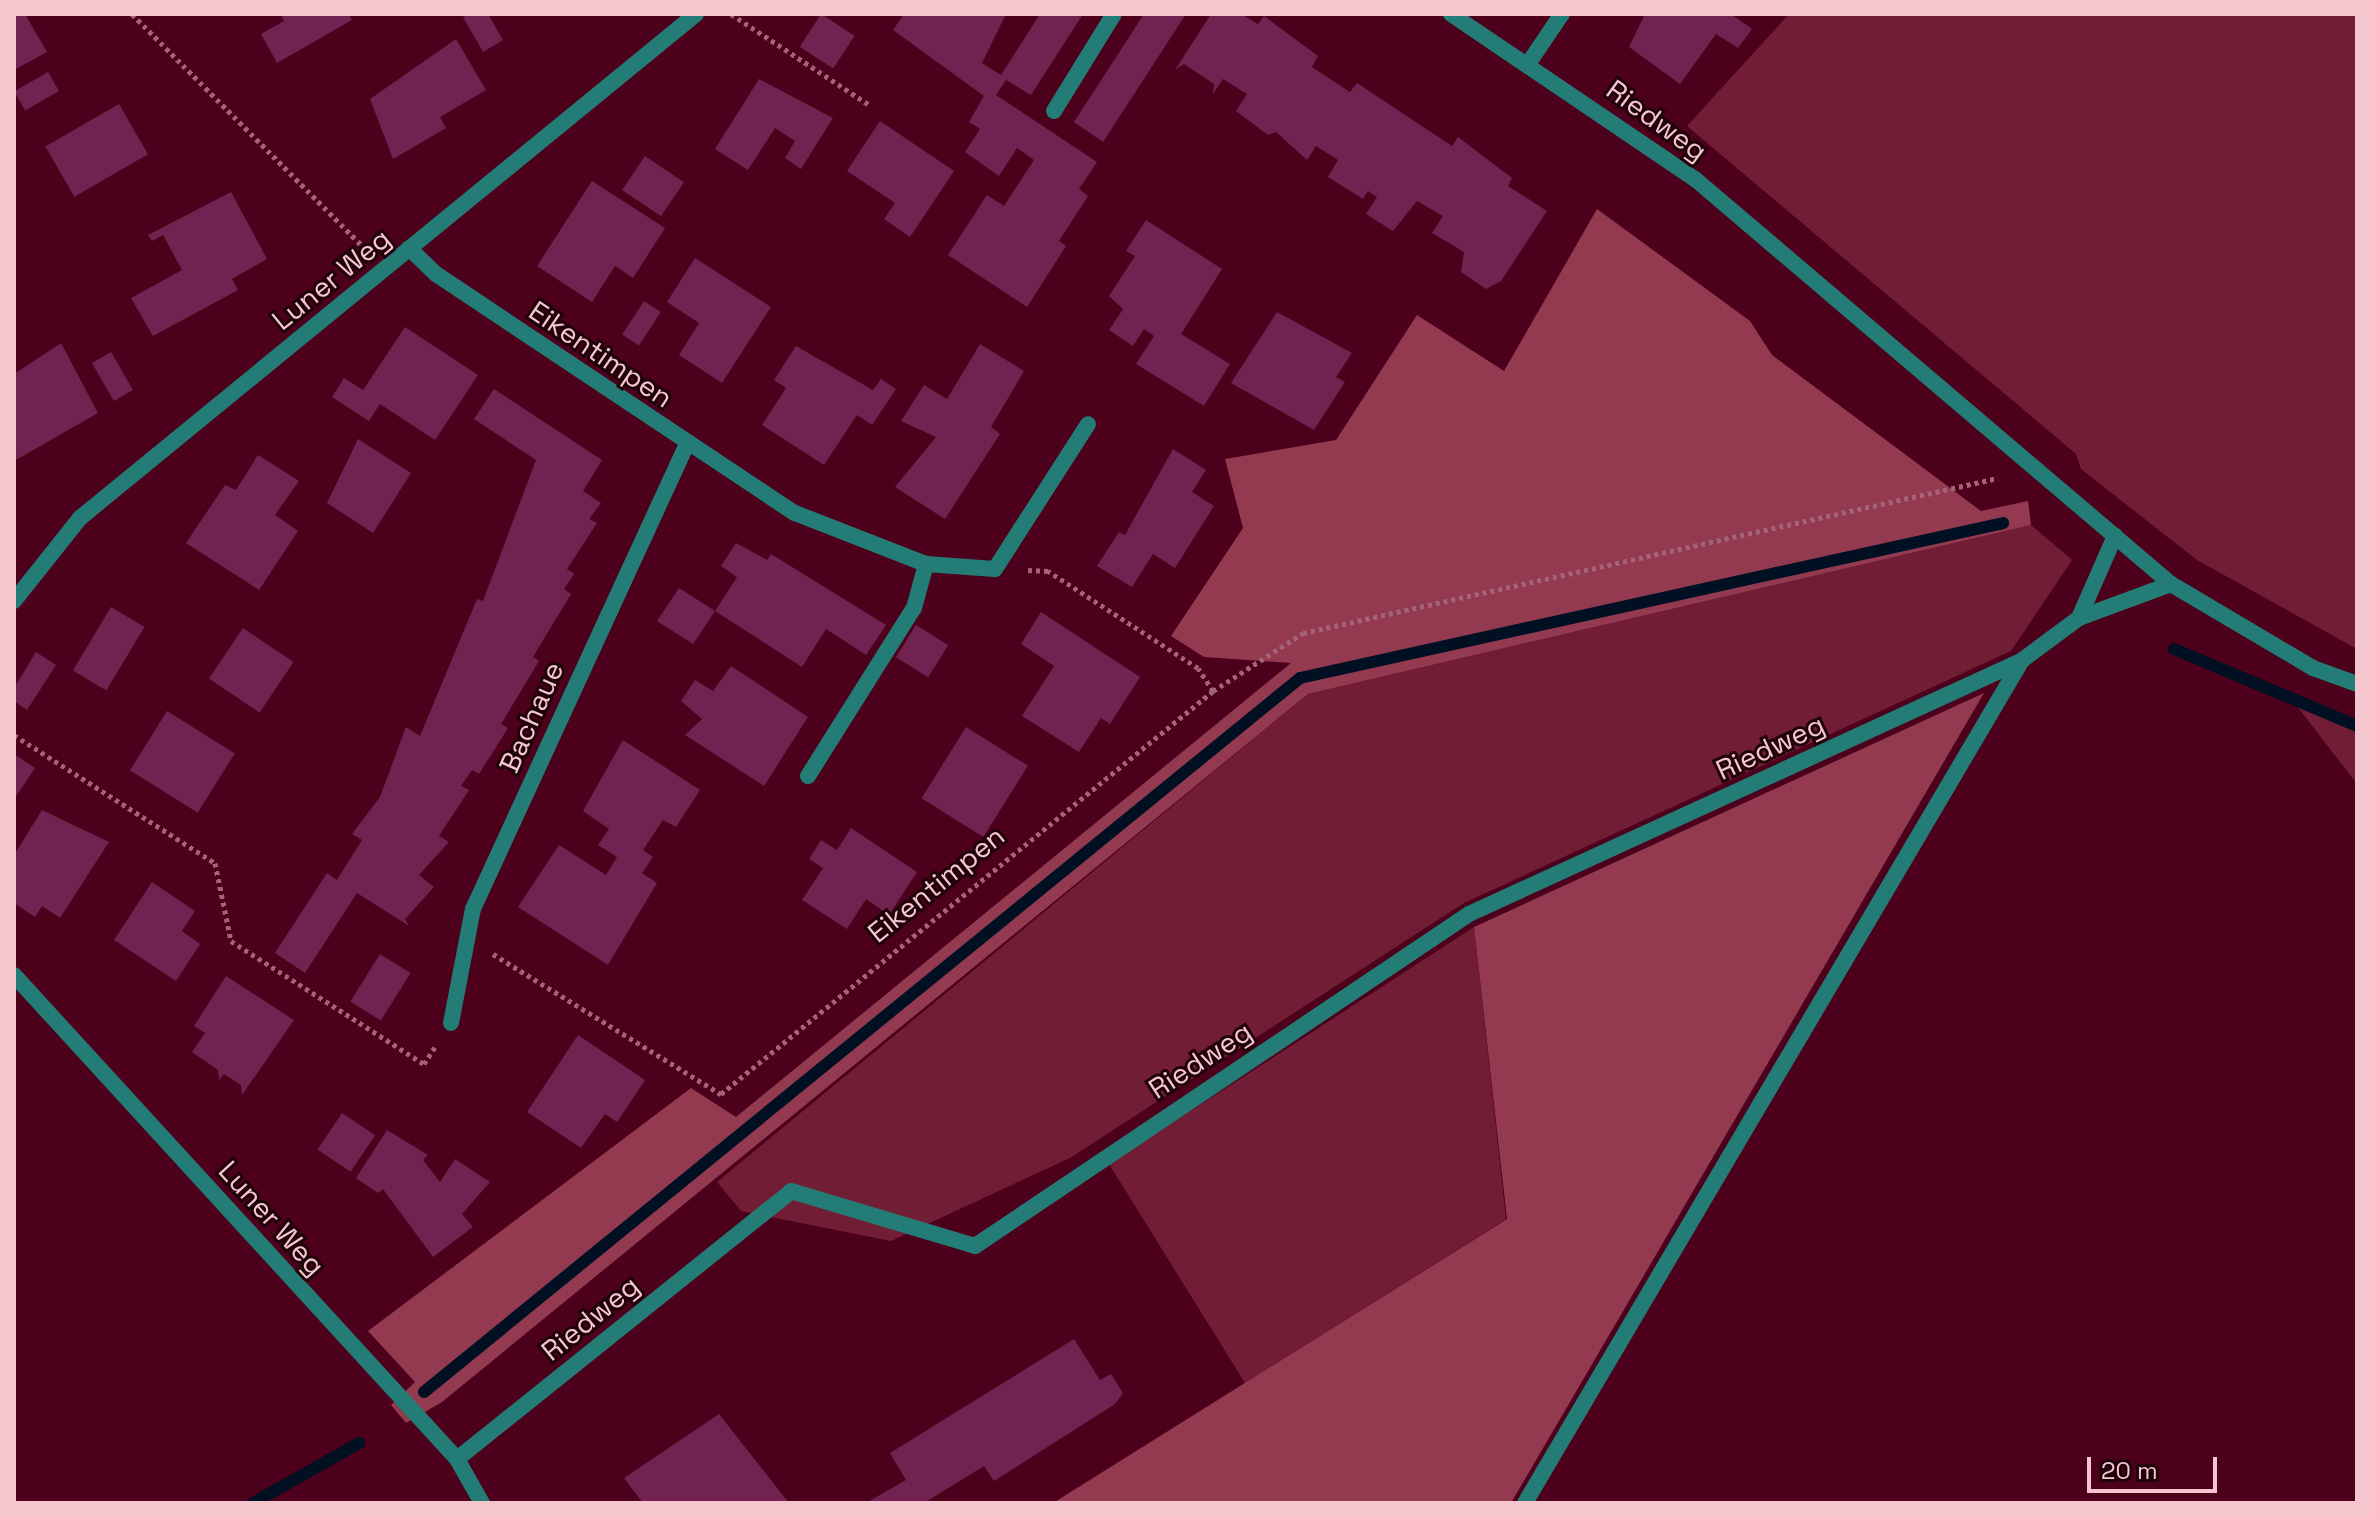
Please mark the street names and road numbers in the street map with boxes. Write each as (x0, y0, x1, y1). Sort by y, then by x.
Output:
street label: Riedweg (1600, 72, 1714, 168)
street label: Luner Weg (265, 221, 397, 337)
street label: Eikentimpen (523, 294, 679, 414)
street label: Bachaue (492, 656, 570, 778)
street label: Riedweg (1710, 707, 1830, 787)
street label: Eikentimpen (861, 819, 1011, 949)
street label: Riedweg (1142, 1014, 1258, 1106)
street label: Luner Weg (212, 1154, 332, 1282)
street label: Riedweg (534, 1268, 646, 1368)

